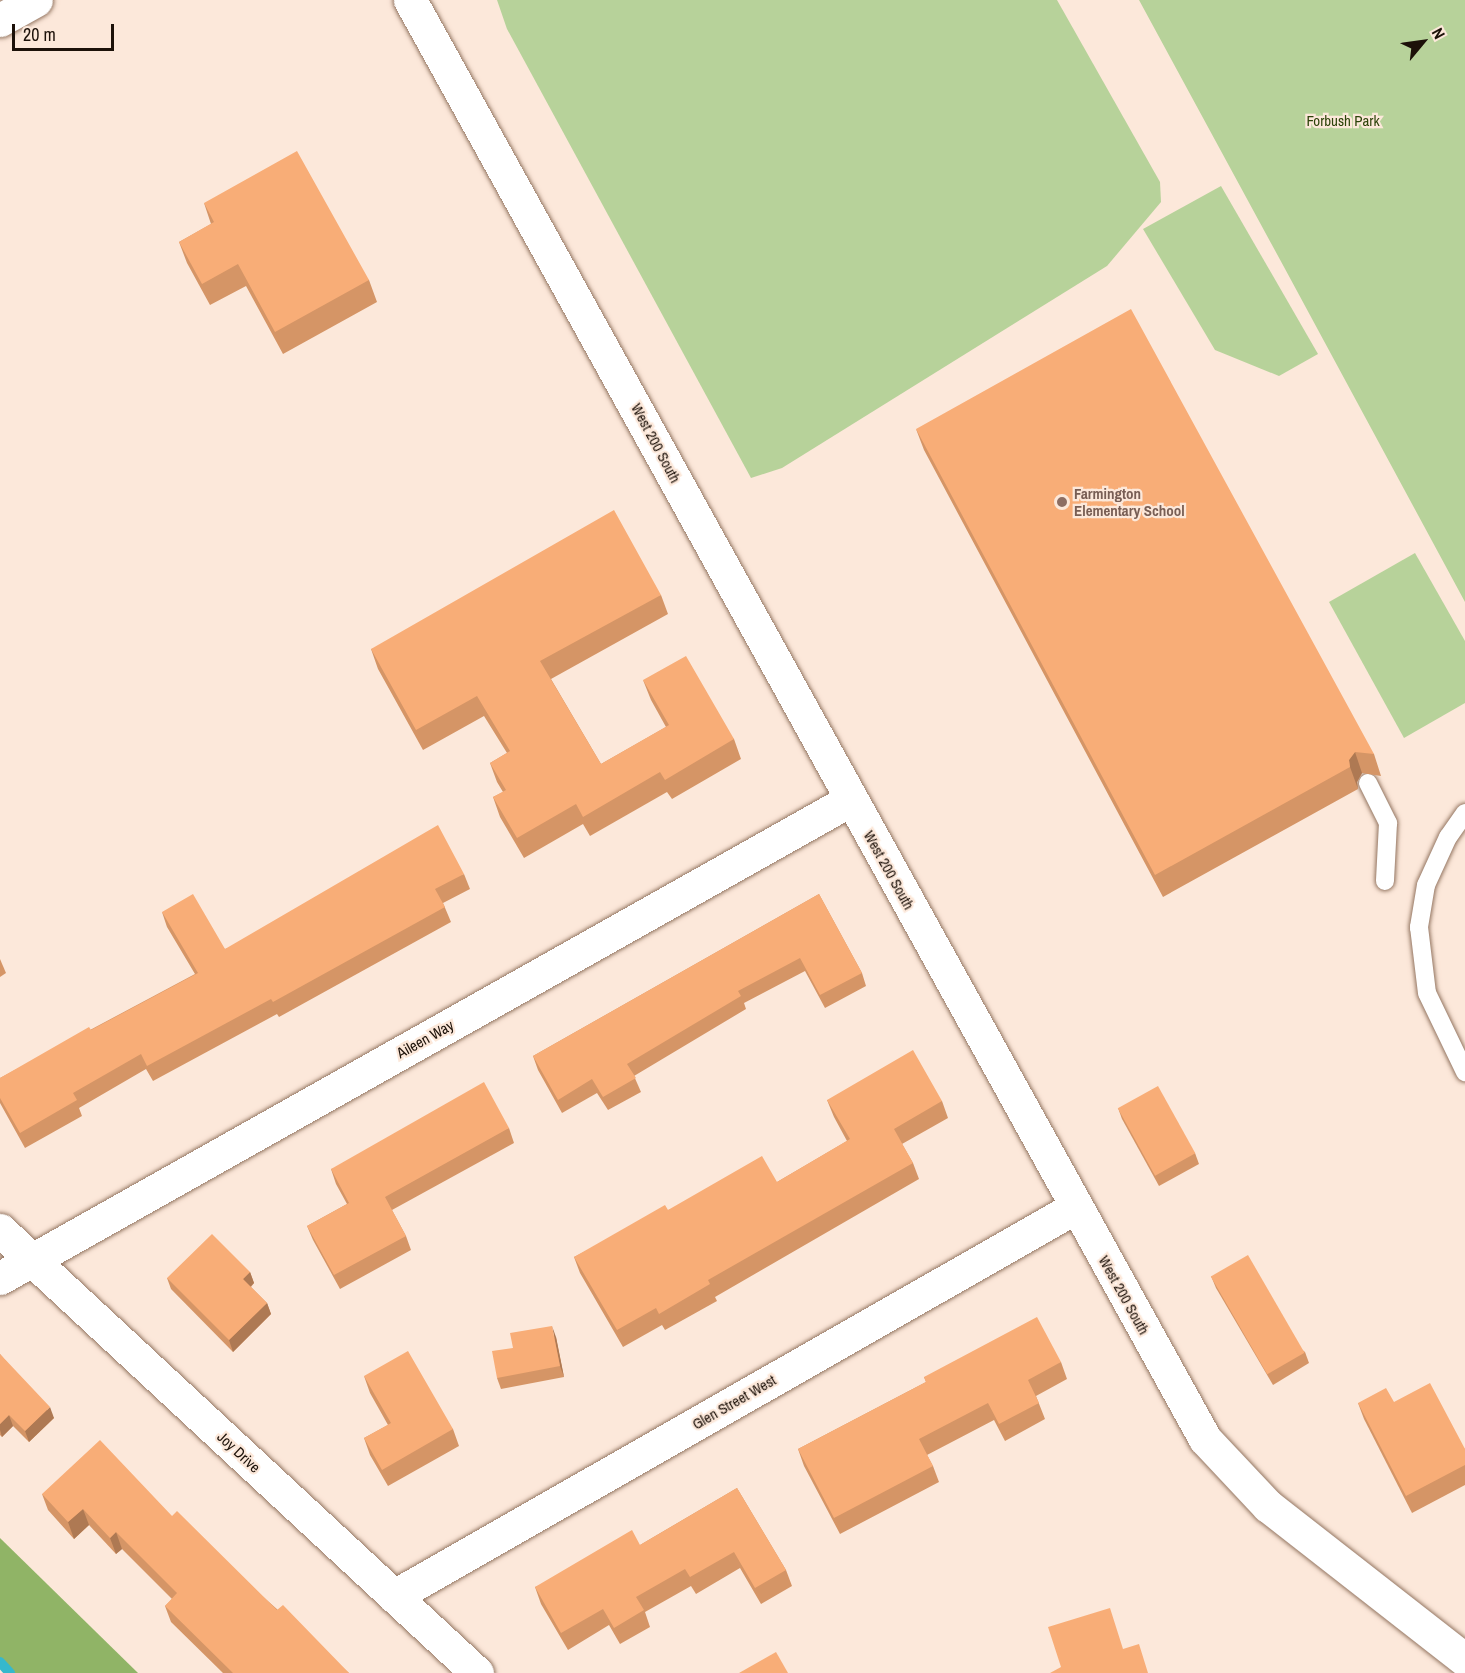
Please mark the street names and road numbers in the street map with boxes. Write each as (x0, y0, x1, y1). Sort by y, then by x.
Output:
street label: West 200 South (628, 400, 684, 486)
street label: West 200 South (860, 827, 918, 913)
street label: Aileen Way (393, 1016, 457, 1062)
street label: West 200 South (1095, 1252, 1153, 1338)
street label: Glen Street West (689, 1371, 779, 1433)
street label: Joy Drive (214, 1428, 264, 1476)

